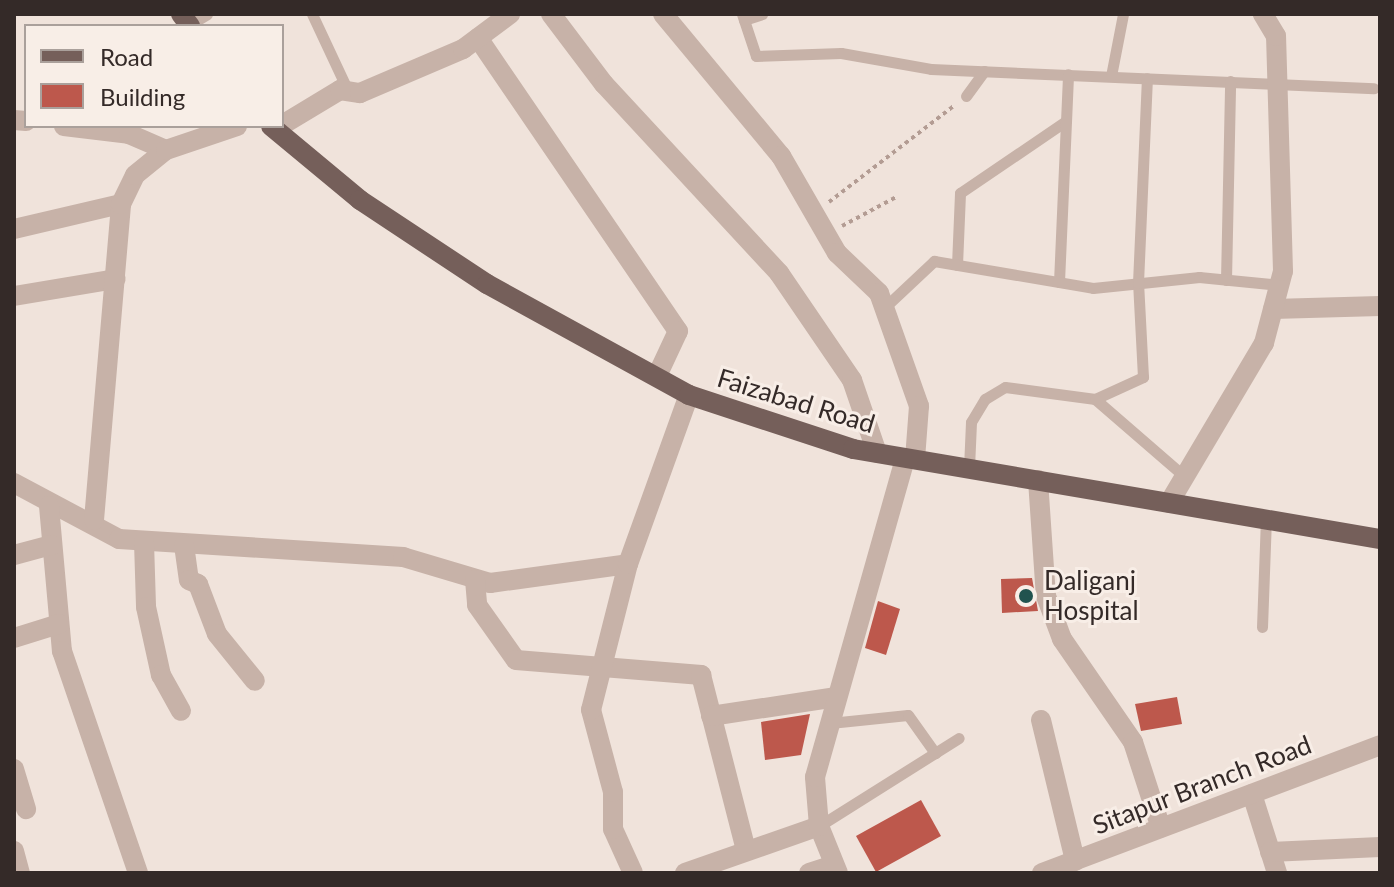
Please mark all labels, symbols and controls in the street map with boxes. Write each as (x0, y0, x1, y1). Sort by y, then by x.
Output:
legend (24, 24, 284, 128)
text: Road (100, 42, 153, 71)
text: Building (100, 82, 185, 111)
street label: Faizabad Road (713, 362, 879, 440)
place label: Daliganj Hospital (1044, 565, 1139, 626)
marker: Daliganj Hospital (1015, 585, 1037, 607)
street label: Sitapur Branch Road (1088, 729, 1316, 841)

